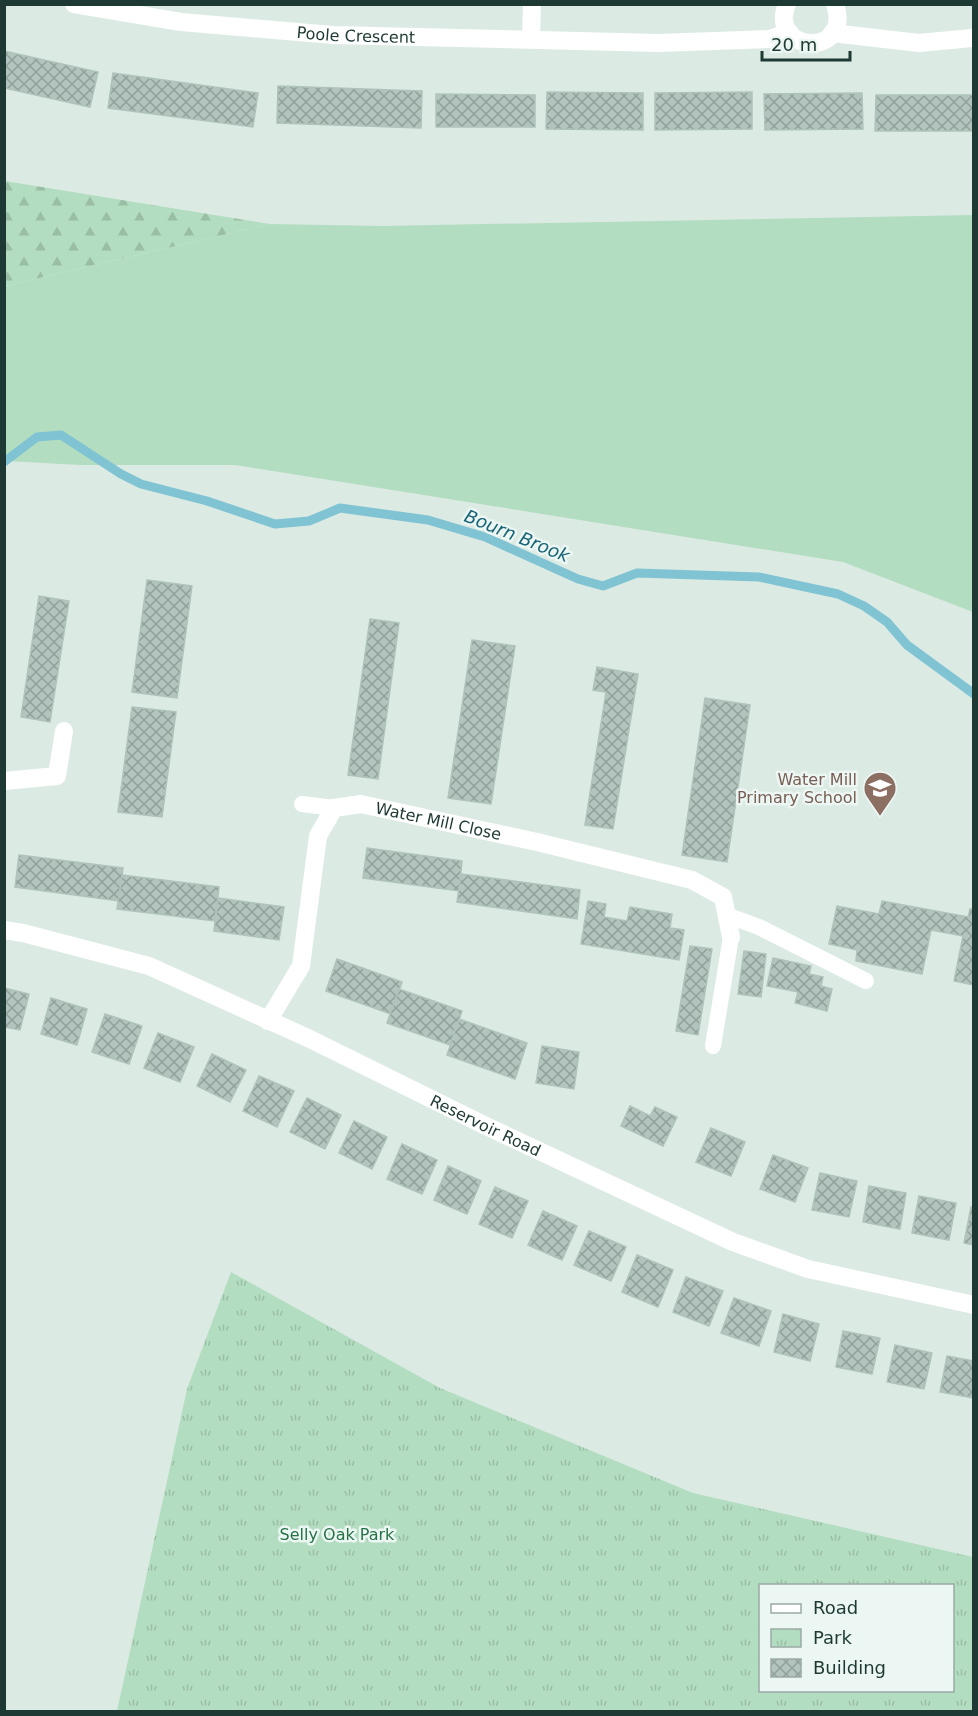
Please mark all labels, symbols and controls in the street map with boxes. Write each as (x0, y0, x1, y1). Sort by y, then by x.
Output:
street label: Poole Crescent (296, 23, 415, 47)
scale bar (762, 24, 850, 62)
text: 20 m (771, 34, 817, 55)
water label: Bourn Brook (462, 505, 574, 567)
place label: Water Mill Primary School (737, 770, 857, 807)
school or university icon: Water Mill Primary School (862, 770, 898, 817)
street label: Water Mill Close (374, 798, 503, 844)
street label: Reservoir Road (427, 1091, 544, 1160)
park label: Selly Oak Park (280, 1525, 395, 1544)
legend (759, 1584, 954, 1692)
text: Road (813, 1597, 858, 1618)
text: Park (813, 1627, 852, 1648)
text: Building (813, 1657, 886, 1678)

